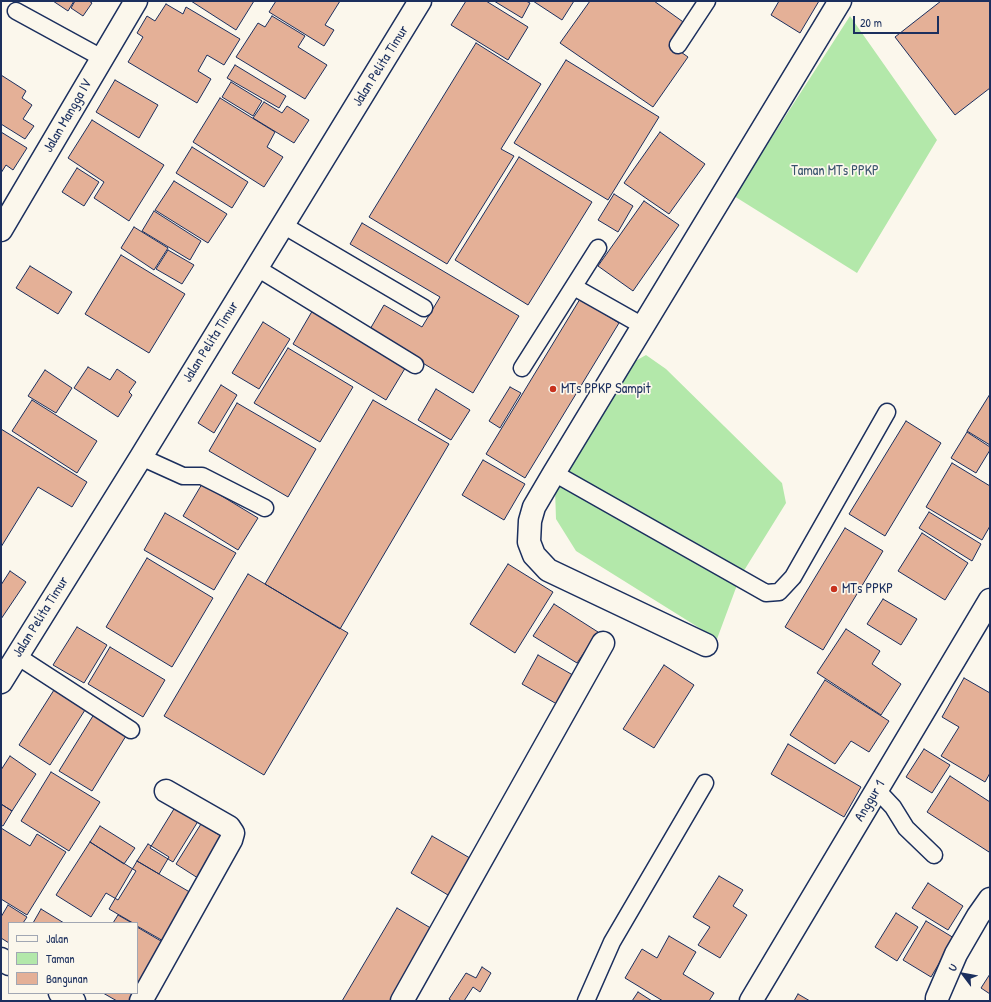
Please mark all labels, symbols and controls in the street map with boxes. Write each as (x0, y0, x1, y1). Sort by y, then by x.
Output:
scale bar (855, 8, 941, 34)
text: 20 m (860, 14, 882, 31)
street label: Jalan Pelita Timur (349, 22, 413, 110)
street label: Jalan Mangga IV (40, 76, 96, 156)
park label: Taman MTs PPKP (791, 163, 879, 179)
street label: Jalan Pelita Timur (179, 298, 243, 386)
place label: MTs PPKP Sampit (561, 381, 651, 397)
marker: MTs PPKP Sampit (548, 384, 558, 394)
street label: Jalan Pelita Timur (9, 573, 73, 661)
place label: MTs PPKP (842, 581, 893, 597)
marker: MTs PPKP (829, 584, 839, 594)
street label: Anggur 1 (851, 777, 889, 825)
legend (8, 922, 138, 994)
text: Jalan (46, 930, 68, 947)
text: Taman (46, 950, 75, 967)
north arrow (943, 954, 983, 994)
text: U (945, 961, 960, 974)
text: Bangunan (46, 970, 88, 987)

